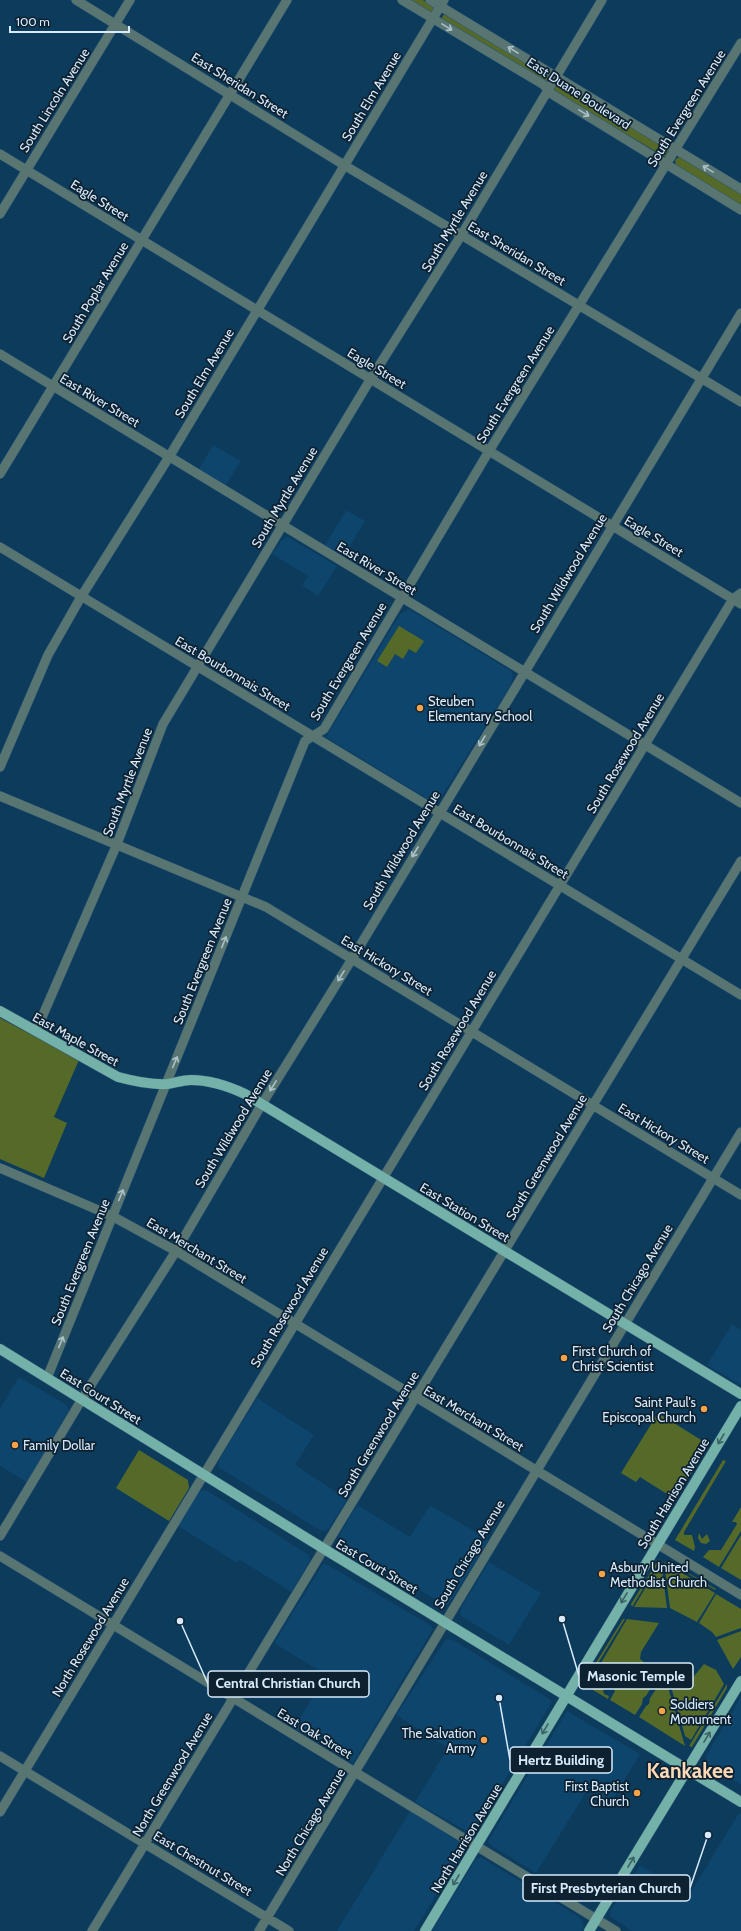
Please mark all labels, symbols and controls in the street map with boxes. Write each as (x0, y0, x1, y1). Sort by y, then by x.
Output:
scale bar (10, 8, 129, 34)
text: 100 m (16, 14, 50, 29)
one-way arrow (441, 24, 453, 32)
street label: South Lincoln Avenue (15, 45, 93, 155)
one-way arrow (507, 46, 519, 54)
street label: South Evergreen Avenue (643, 46, 729, 169)
street label: South Elm Avenue (338, 48, 404, 144)
street label: East Sheridan Street (189, 49, 292, 122)
street label: East Duane Boulevard (524, 53, 634, 133)
one-way arrow (578, 110, 590, 118)
one-way arrow (702, 164, 714, 172)
street label: South Myrtle Avenue (418, 167, 491, 274)
street label: Eagle Street (68, 176, 133, 225)
street label: East Sheridan Street (465, 217, 569, 289)
street label: South Poplar Avenue (58, 238, 132, 345)
street label: South Evergreen Avenue (472, 322, 558, 445)
street label: South Elm Avenue (171, 325, 237, 421)
street label: Eagle Street (345, 344, 410, 392)
street label: East River Street (57, 370, 143, 430)
street label: South Myrtle Avenue (248, 443, 321, 550)
street label: South Wildwood Avenue (526, 510, 610, 635)
street label: Eagle Street (622, 512, 687, 560)
street label: East River Street (334, 538, 420, 598)
street label: South Evergreen Avenue (306, 599, 390, 723)
street label: East Bourbonnais Street (172, 632, 294, 714)
street label: South Rosewood Avenue (583, 690, 667, 816)
place label: Steuben Elementary School (428, 693, 532, 724)
marker: Steuben Elementary School (415, 703, 425, 713)
street label: South Myrtle Avenue (99, 725, 155, 839)
one-way arrow (478, 735, 486, 747)
street label: South Wildwood Avenue (359, 787, 443, 912)
street label: East Bourbonnais Street (450, 800, 572, 882)
one-way arrow (411, 846, 419, 857)
street label: South Evergreen Avenue (169, 895, 235, 1027)
street label: East Hickory Street (339, 931, 436, 999)
one-way arrow (221, 936, 228, 948)
street label: South Rosewood Avenue (415, 967, 499, 1093)
one-way arrow (337, 970, 345, 982)
street label: East Maple Street (30, 1009, 122, 1070)
one-way arrow (172, 1056, 179, 1068)
street label: South Wildwood Avenue (191, 1065, 275, 1190)
one-way arrow (268, 1080, 276, 1092)
street label: South Greenwood Avenue (502, 1091, 590, 1223)
street label: East Hickory Street (616, 1099, 713, 1167)
street label: East Station Street (417, 1179, 513, 1245)
one-way arrow (117, 1190, 125, 1202)
street label: South Evergreen Avenue (47, 1196, 113, 1328)
street label: East Merchant Street (144, 1214, 251, 1287)
street label: South Chicago Avenue (598, 1221, 676, 1335)
street label: South Rosewood Avenue (247, 1244, 331, 1370)
one-way arrow (58, 1336, 66, 1348)
place label: First Church of Christ Scientist (572, 1343, 654, 1374)
marker: First Church of Christ Scientist (559, 1353, 569, 1363)
street label: East Court Street (57, 1365, 145, 1428)
street label: South Greenwood Avenue (334, 1368, 422, 1500)
street label: East Merchant Street (421, 1382, 528, 1455)
place label: Saint Paul's Episcopal Church (602, 1394, 697, 1425)
marker: Saint Paul's Episcopal Church (699, 1404, 709, 1414)
one-way arrow (716, 1433, 724, 1445)
street label: South Harrison Avenue (634, 1435, 713, 1551)
place label: Family Dollar (23, 1437, 96, 1453)
marker: Family Dollar (10, 1440, 20, 1450)
street label: South Chicago Avenue (430, 1497, 508, 1611)
street label: East Court Street (333, 1535, 421, 1597)
place label: Asbury United Methodist Church (610, 1559, 707, 1590)
marker: Asbury United Methodist Church (597, 1569, 607, 1579)
street label: North Rosewood Avenue (48, 1574, 132, 1700)
one-way arrow (620, 1592, 628, 1604)
callout: Masonic Temple (579, 1663, 693, 1689)
text: Masonic Temple (587, 1667, 685, 1685)
callout: Central Christian Church (208, 1671, 369, 1697)
text: Central Christian Church (215, 1674, 361, 1692)
place label: Soldiers Monument (670, 1696, 732, 1727)
street label: East Oak Street (275, 1704, 356, 1762)
marker: Soldiers Monument (657, 1706, 667, 1716)
street label: North Greenwood Avenue (128, 1708, 216, 1839)
one-way arrow (541, 1723, 549, 1735)
place label: The Salvation Army (402, 1725, 476, 1756)
one-way arrow (703, 1732, 711, 1743)
marker: The Salvation Army (479, 1735, 489, 1745)
callout: Hertz Building (510, 1747, 612, 1773)
text: Hertz Building (518, 1751, 604, 1769)
district label: Kankakee (646, 1758, 734, 1783)
street label: North Chicago Avenue (272, 1765, 349, 1879)
place label: First Baptist Church (565, 1778, 630, 1809)
street label: North Harrison Avenue (427, 1780, 505, 1896)
marker: First Baptist Church (632, 1788, 642, 1798)
street label: East Chestnut Street (151, 1827, 256, 1899)
one-way arrow (628, 1856, 636, 1868)
one-way arrow (451, 1874, 459, 1886)
callout: First Presbyterian Church (523, 1875, 690, 1901)
text: First Presbyterian Church (531, 1879, 681, 1897)

